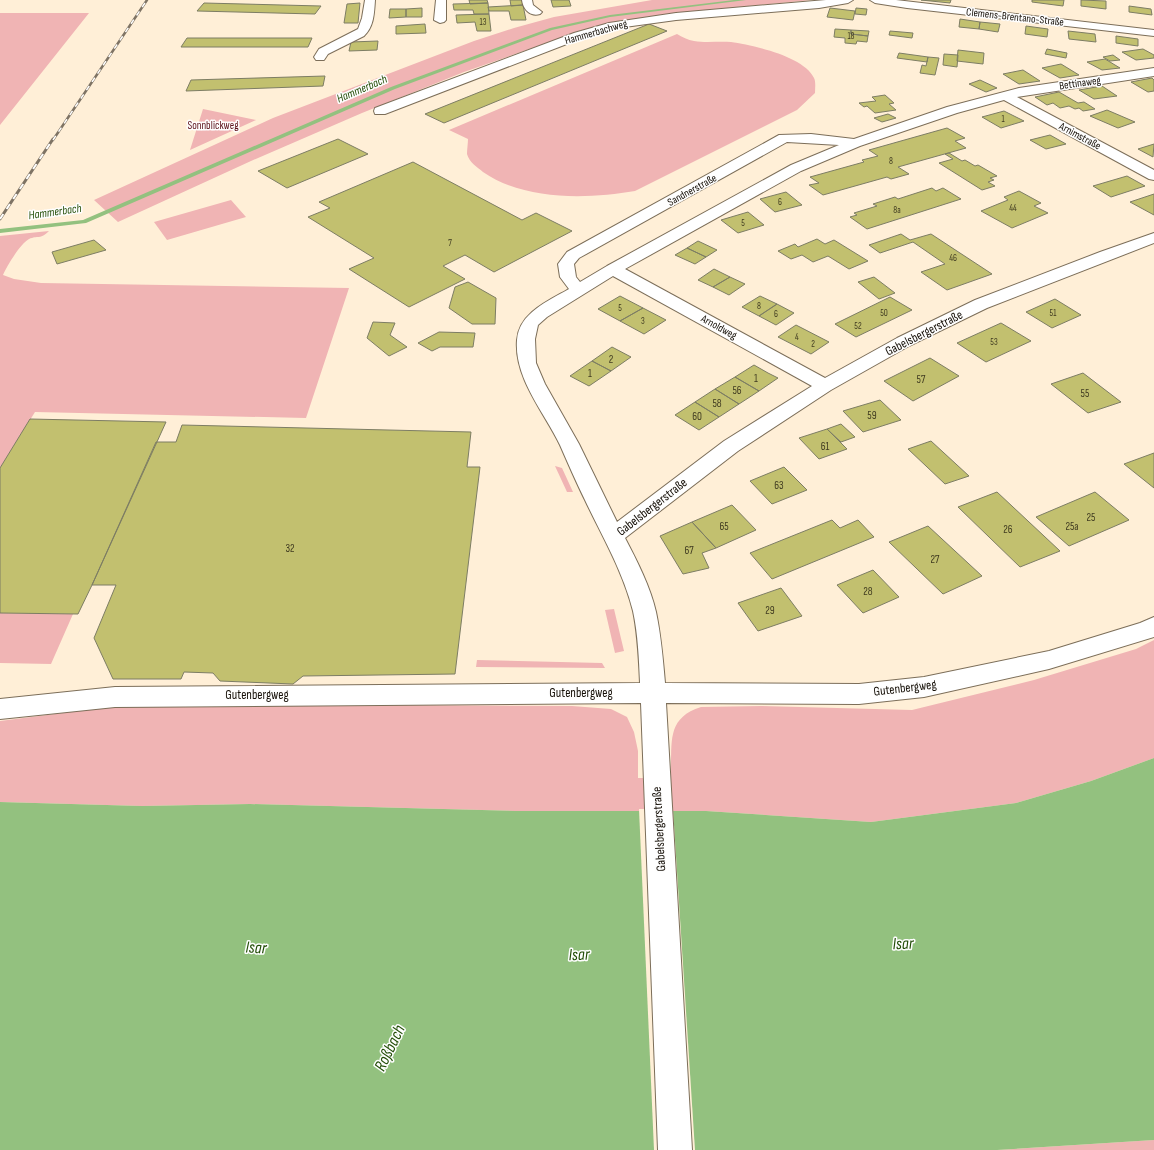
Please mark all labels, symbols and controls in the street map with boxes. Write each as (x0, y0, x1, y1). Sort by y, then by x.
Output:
street label: Clemens-Brentano-Straße (966, 5, 1064, 29)
house number: 13 (480, 17, 487, 28)
street label: Hammerbachweg (563, 17, 629, 47)
house number: 18 (847, 31, 855, 42)
water label: Hammerbach (334, 72, 390, 106)
street label: Bettinaweg (1058, 74, 1102, 92)
house number: 1 (1001, 114, 1005, 125)
park label: Sonnblickweg (187, 119, 239, 132)
street label: Arnimstraße (1056, 119, 1103, 152)
house number: 8 (889, 156, 893, 167)
street label: Sandnerstraße (665, 171, 719, 209)
house number: 6 (778, 197, 782, 208)
water label: Hammerbach (27, 201, 83, 223)
house number: 44 (1009, 203, 1017, 214)
house number: 8a (893, 205, 901, 216)
house number: 5 (741, 218, 745, 229)
house number: 7 (448, 238, 452, 249)
house number: 46 (949, 253, 957, 264)
house number: 8 (757, 301, 761, 312)
house number: 5 (618, 303, 622, 314)
street label: Gabelsbergerstraße (883, 307, 965, 359)
house number: 50 (880, 308, 888, 319)
house number: 51 (1050, 308, 1057, 319)
house number: 6 (774, 309, 778, 320)
street label: Arnoldweg (698, 311, 740, 342)
house number: 3 (641, 316, 645, 327)
house number: 52 (854, 321, 862, 332)
house number: 4 (795, 332, 799, 343)
house number: 53 (990, 337, 998, 348)
house number: 2 (811, 339, 815, 350)
house number: 2 (609, 353, 614, 366)
house number: 1 (588, 367, 592, 380)
house number: 1 (754, 372, 758, 385)
house number: 57 (917, 373, 926, 386)
house number: 56 (732, 384, 742, 397)
house number: 55 (1081, 387, 1089, 400)
house number: 58 (712, 397, 722, 410)
house number: 59 (867, 409, 877, 422)
house number: 60 (692, 410, 702, 423)
house number: 61 (821, 440, 829, 453)
street label: Gabelsbergerstraße (614, 475, 690, 539)
house number: 63 (774, 479, 784, 492)
house number: 25 (1087, 511, 1095, 524)
house number: 65 (719, 520, 729, 533)
house number: 25a (1065, 520, 1079, 533)
house number: 26 (1003, 523, 1013, 536)
house number: 32 (285, 542, 295, 555)
house number: 67 (684, 544, 694, 557)
house number: 27 (931, 553, 940, 566)
house number: 28 (863, 585, 873, 598)
house number: 29 (765, 604, 775, 617)
street label: Gutenbergweg (873, 676, 937, 700)
street label: Gutenbergweg (549, 685, 613, 701)
street label: Gutenbergweg (225, 687, 289, 703)
street label: Gabelsbergerstraße (649, 786, 669, 872)
water label: Isar (892, 934, 915, 954)
water label: Isar (245, 937, 268, 959)
water label: Isar (568, 945, 591, 965)
water label: Roßbach (370, 1022, 410, 1074)

